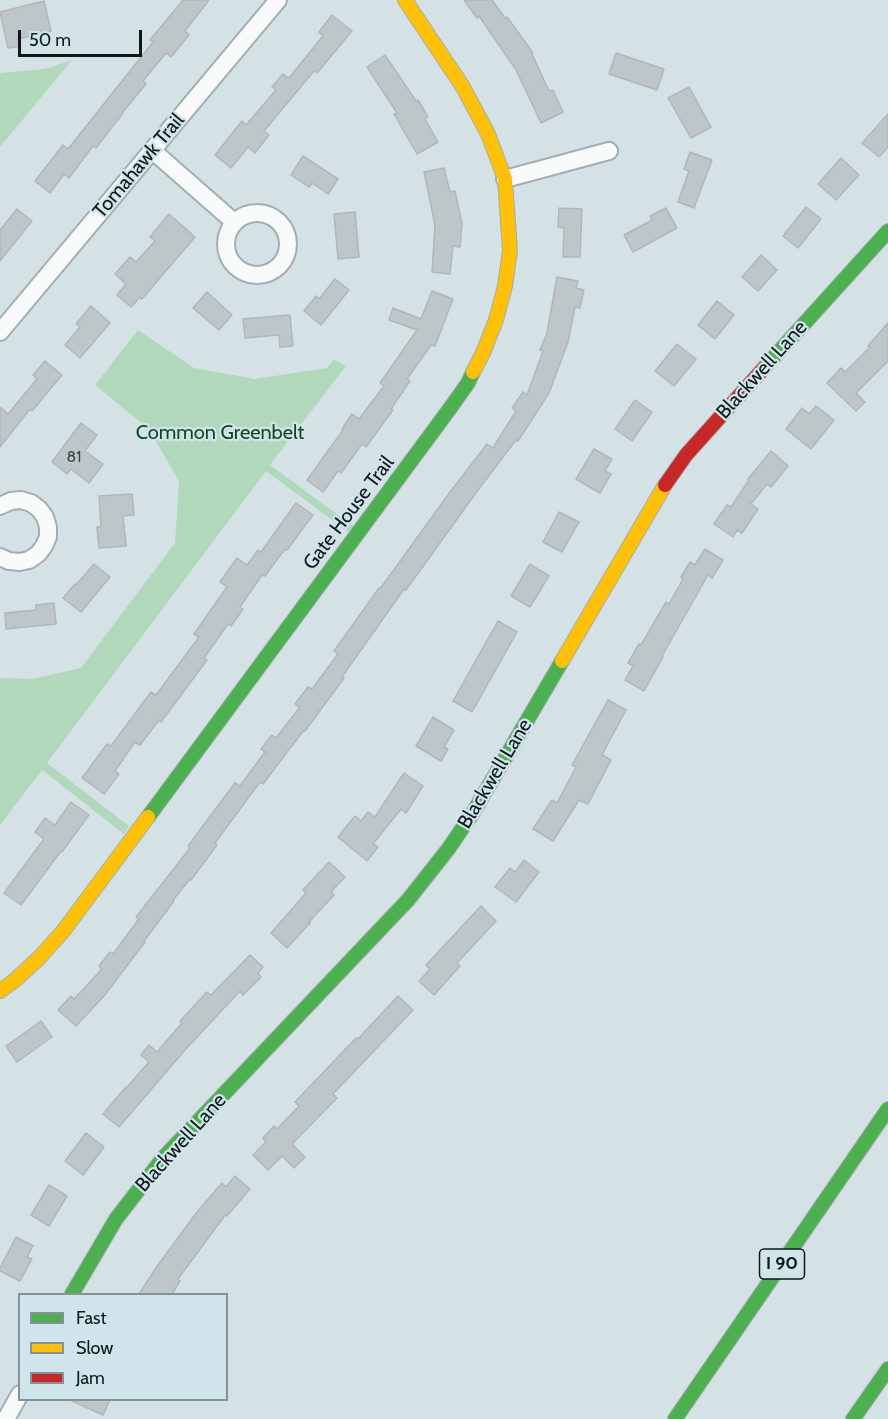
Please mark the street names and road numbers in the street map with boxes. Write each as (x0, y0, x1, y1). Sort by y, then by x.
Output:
street label: Tomahawk Trail (88, 109, 190, 223)
street label: Blackwell Lane (712, 316, 812, 424)
street label: Gate House Trail (298, 451, 400, 575)
street label: Blackwell Lane (453, 715, 537, 833)
street label: Blackwell Lane (131, 1089, 231, 1197)
road number: I 90 (760, 1249, 804, 1279)

